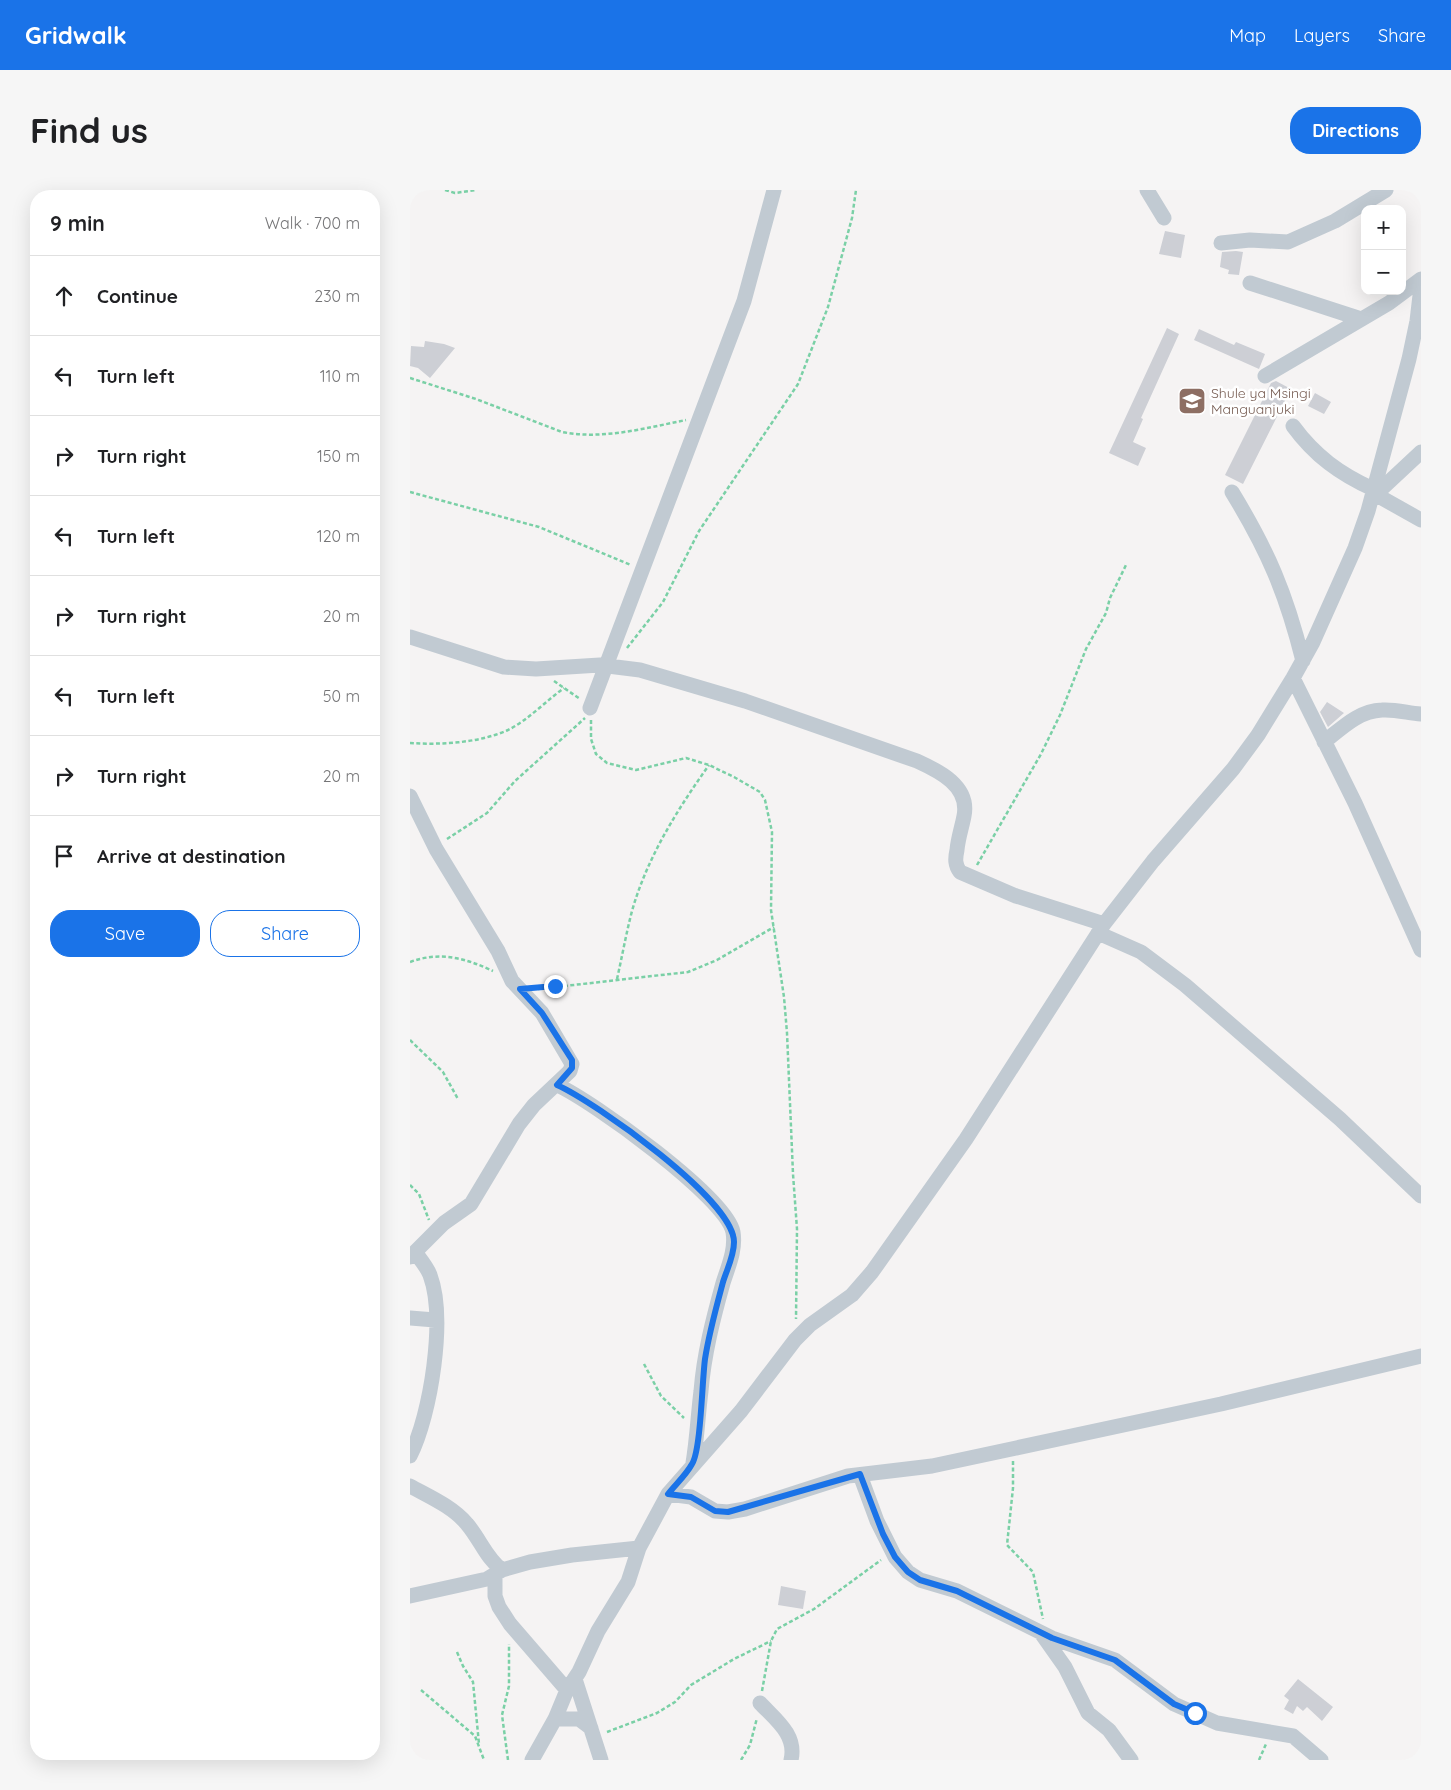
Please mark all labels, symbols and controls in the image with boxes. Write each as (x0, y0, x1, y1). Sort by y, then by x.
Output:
text: Gridwalk (25, 20, 127, 50)
text: Map (1229, 24, 1266, 47)
text: Layers (1294, 24, 1350, 47)
text: Share (1378, 24, 1426, 47)
button: Directions (1290, 107, 1421, 154)
text: Find us (30, 108, 148, 152)
map controls (1361, 205, 1406, 295)
button: + (1361, 205, 1406, 250)
text: 9 min (50, 210, 105, 236)
text: Walk · 700 m (265, 213, 360, 233)
button: − (1361, 250, 1406, 295)
icon: ahead (50, 282, 78, 310)
text: Continue (97, 284, 178, 308)
text: 230 m (314, 286, 360, 306)
icon: left (50, 362, 78, 390)
text: Turn left (97, 364, 175, 388)
text: 110 m (320, 366, 360, 386)
place label: Shule ya Msingi Manguanjuki (1211, 384, 1311, 418)
school or university icon: Shule ya Msingi Manguanjuki (1177, 386, 1207, 416)
icon: right (50, 442, 78, 470)
text: Turn right (97, 444, 186, 468)
text: 150 m (317, 446, 360, 466)
icon: left (50, 522, 78, 550)
text: Turn left (97, 524, 175, 548)
text: 120 m (317, 526, 360, 546)
icon: right (50, 602, 78, 630)
text: Turn right (97, 604, 186, 628)
text: 20 m (323, 606, 360, 626)
icon: left (50, 682, 78, 710)
text: Turn left (97, 684, 175, 708)
text: 50 m (323, 686, 360, 706)
icon: right (50, 762, 78, 790)
text: Turn right (97, 764, 186, 788)
text: 20 m (323, 766, 360, 786)
icon: arrive (50, 842, 78, 870)
text: Arrive at destination (97, 844, 286, 868)
button: Save (50, 910, 200, 957)
button: Share (210, 910, 360, 957)
route end (544, 975, 567, 998)
route start (1184, 1702, 1207, 1725)

